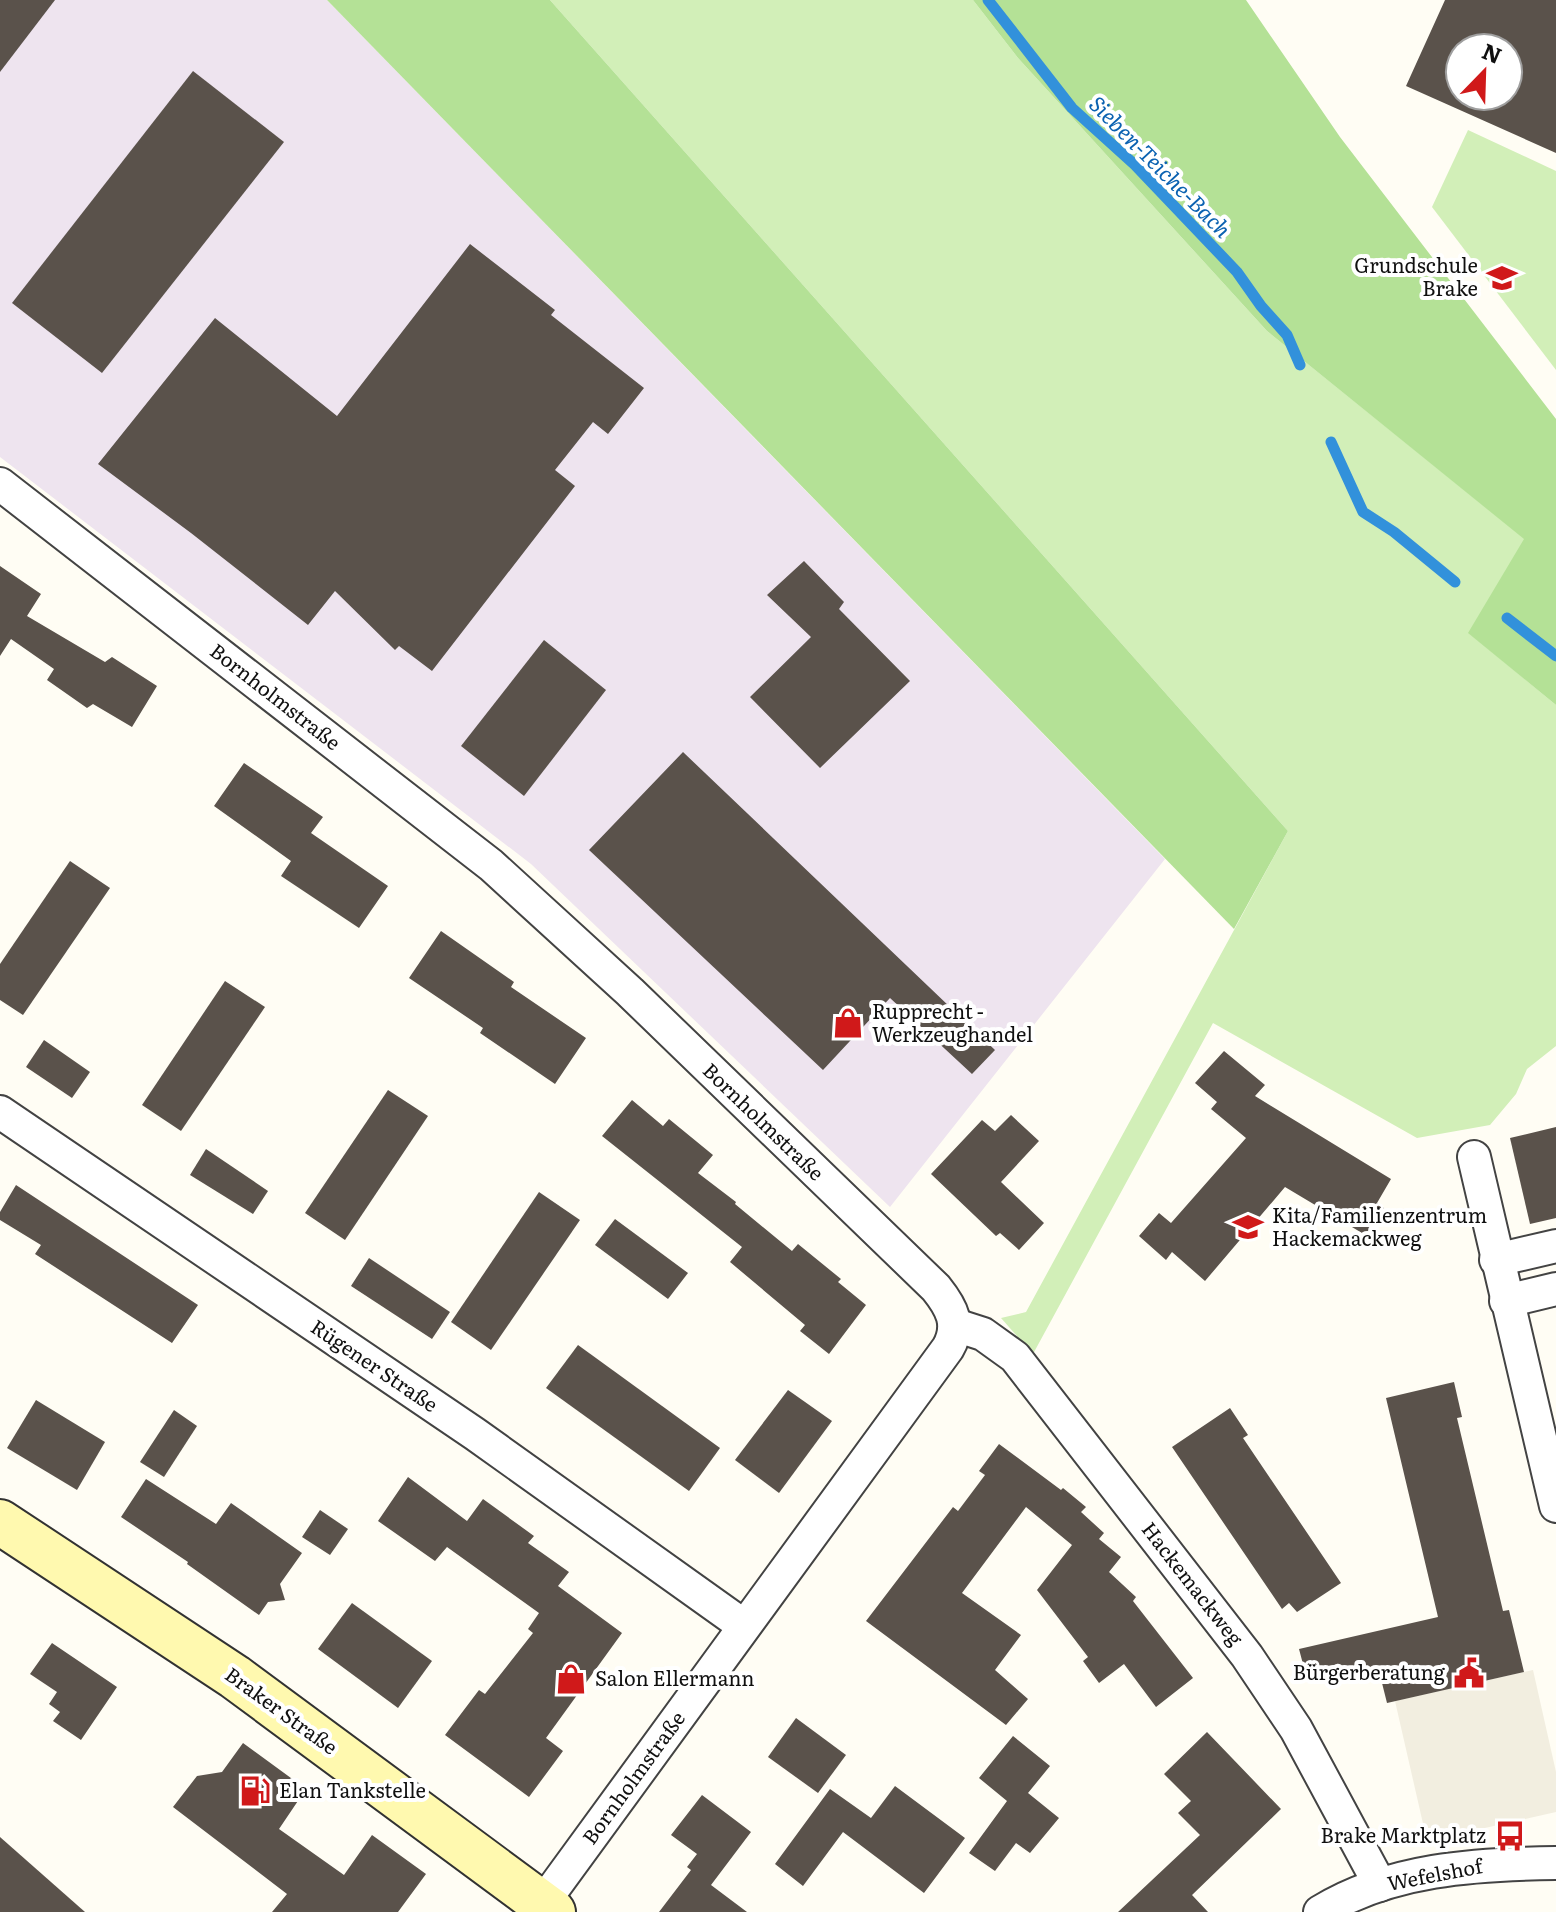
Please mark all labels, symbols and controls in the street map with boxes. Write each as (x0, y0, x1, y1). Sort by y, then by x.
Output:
north arrow (1444, 32, 1524, 112)
text: N (1477, 33, 1507, 71)
water label: Sieben-Teiche-Bach (1083, 87, 1240, 244)
place label: Grundschule Brake (1354, 249, 1478, 302)
school or university icon: Grundschule Brake (1485, 261, 1519, 295)
street label: Bornholmstraße (205, 635, 348, 756)
place label: Rupprecht - Werkzeughandel (872, 995, 1033, 1048)
shop icon: Rupprecht - Werkzeughandel (831, 1006, 865, 1040)
street label: Bornholmstraße (697, 1055, 832, 1186)
place label: Kita/Familienzentrum Hackemackweg (1272, 1199, 1487, 1252)
school or university icon: Kita/Familienzentrum Hackemackweg (1231, 1210, 1265, 1244)
street label: Rügener Straße (306, 1311, 445, 1418)
street label: Hackemackweg (1136, 1515, 1252, 1652)
place label: Bürgerberatung (1293, 1656, 1446, 1686)
public building icon: Bürgerberatung (1452, 1656, 1486, 1690)
street label: Braker Straße (220, 1658, 345, 1760)
shop icon: Salon Ellermann (554, 1662, 588, 1696)
place label: Salon Ellermann (595, 1662, 755, 1692)
street label: Bornholmstraße (574, 1704, 691, 1850)
fuel station icon: Elan Tankstelle (238, 1774, 272, 1808)
place label: Elan Tankstelle (279, 1774, 426, 1804)
place label: Brake Marktplatz (1320, 1819, 1486, 1849)
bus stop icon: Brake Marktplatz (1493, 1819, 1527, 1853)
street label: Wefelshof (1384, 1849, 1487, 1897)

